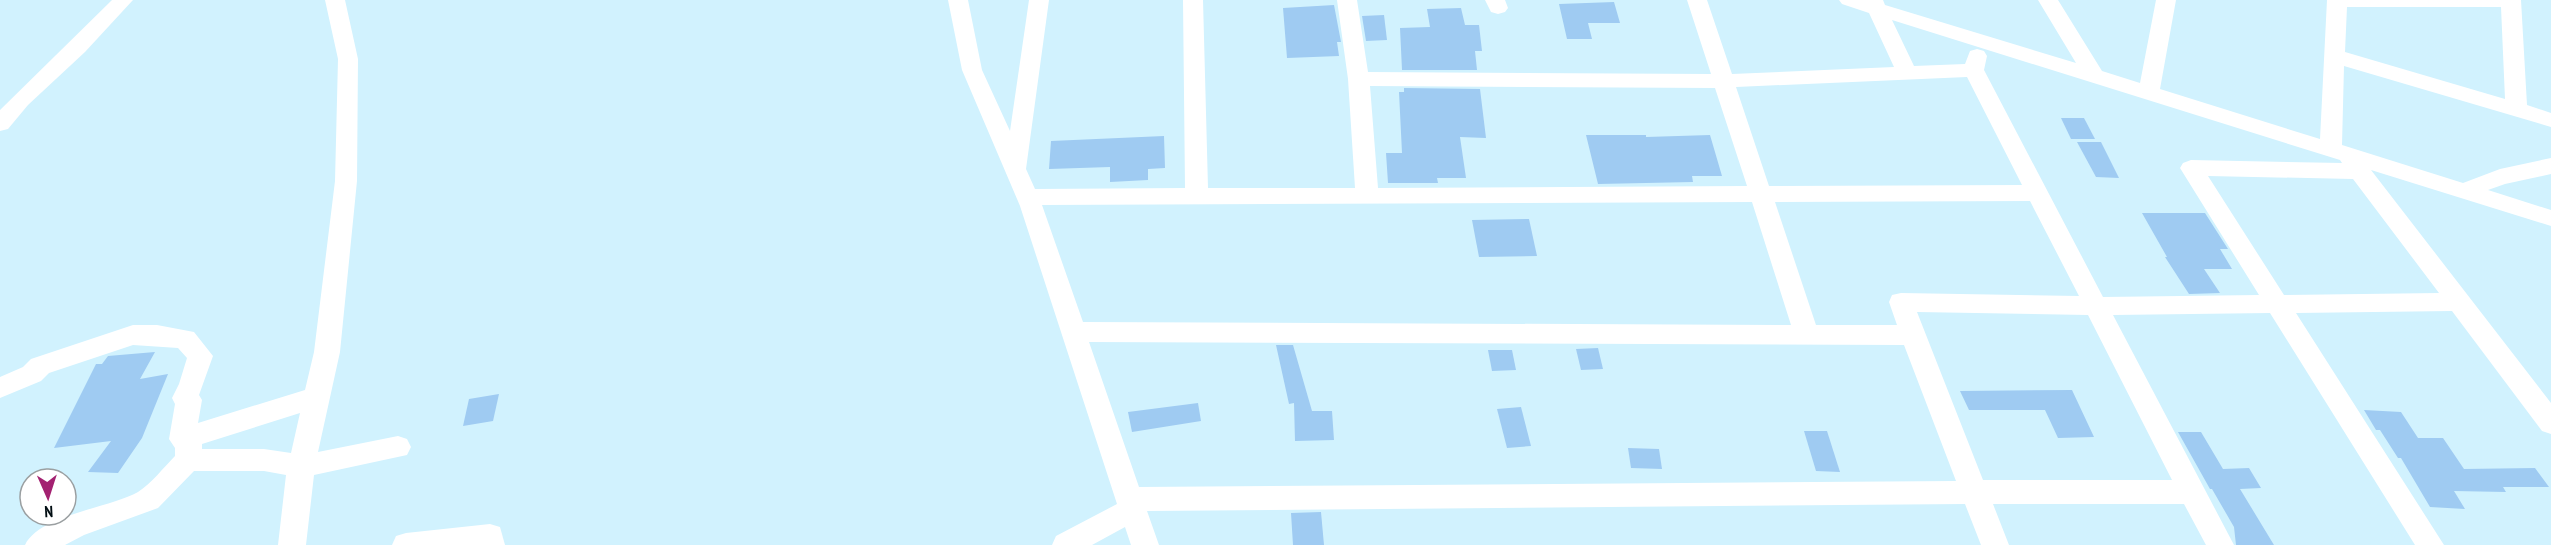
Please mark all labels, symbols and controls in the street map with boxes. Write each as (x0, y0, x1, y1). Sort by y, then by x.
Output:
north arrow (18, 467, 78, 527)
text: N (44, 502, 54, 522)

